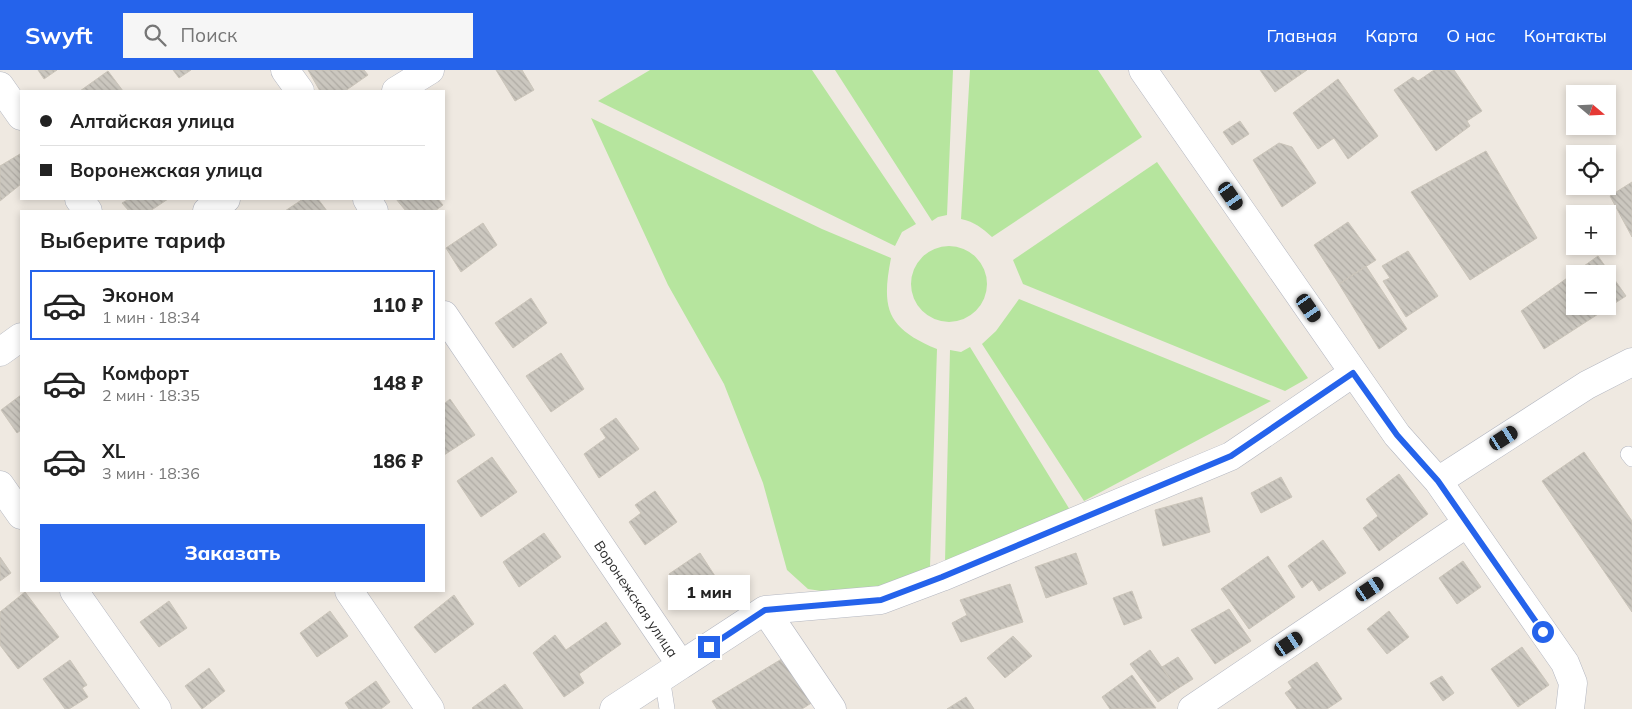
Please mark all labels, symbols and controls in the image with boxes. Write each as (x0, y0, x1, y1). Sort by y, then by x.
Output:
search box (123, 13, 473, 58)
text: Swyft (25, 20, 93, 50)
icon: search (141, 21, 169, 49)
text: Поиск (181, 23, 237, 47)
text: Главная (1267, 24, 1337, 47)
text: Карта (1365, 24, 1418, 47)
text: О нас (1446, 24, 1496, 47)
text: Контакты (1524, 24, 1607, 47)
north arrow (1566, 85, 1616, 135)
map controls (1566, 85, 1616, 315)
text: Алтайская улица (70, 109, 235, 133)
button: locate (1566, 145, 1616, 195)
text: Воронежская улица (70, 158, 263, 182)
car (1216, 179, 1245, 213)
button: + (1566, 205, 1616, 255)
text: Выберите тариф (40, 226, 226, 254)
button: − (1566, 265, 1616, 315)
icon: car (42, 283, 87, 328)
text: Эконом (102, 283, 174, 307)
car (1294, 291, 1323, 325)
text: 110 ₽ (372, 293, 423, 317)
text: 1 мин · 18:34 (102, 307, 200, 327)
icon: car (42, 361, 87, 406)
text: Комфорт (102, 361, 189, 385)
text: 148 ₽ (372, 371, 423, 395)
text: 2 мин · 18:35 (102, 385, 200, 405)
car (1487, 424, 1520, 452)
icon: car (42, 439, 87, 484)
text: XL (102, 439, 125, 463)
text: 186 ₽ (372, 449, 423, 473)
text: 3 мин · 18:36 (102, 463, 200, 483)
button: Заказать (40, 524, 425, 582)
street label: Воронежская улица (590, 537, 682, 661)
callout: 1 мин (668, 574, 750, 610)
car (1353, 574, 1386, 604)
text: 1 мин (686, 582, 732, 602)
route start (1532, 621, 1554, 643)
car (1272, 629, 1305, 659)
route end (698, 636, 720, 658)

